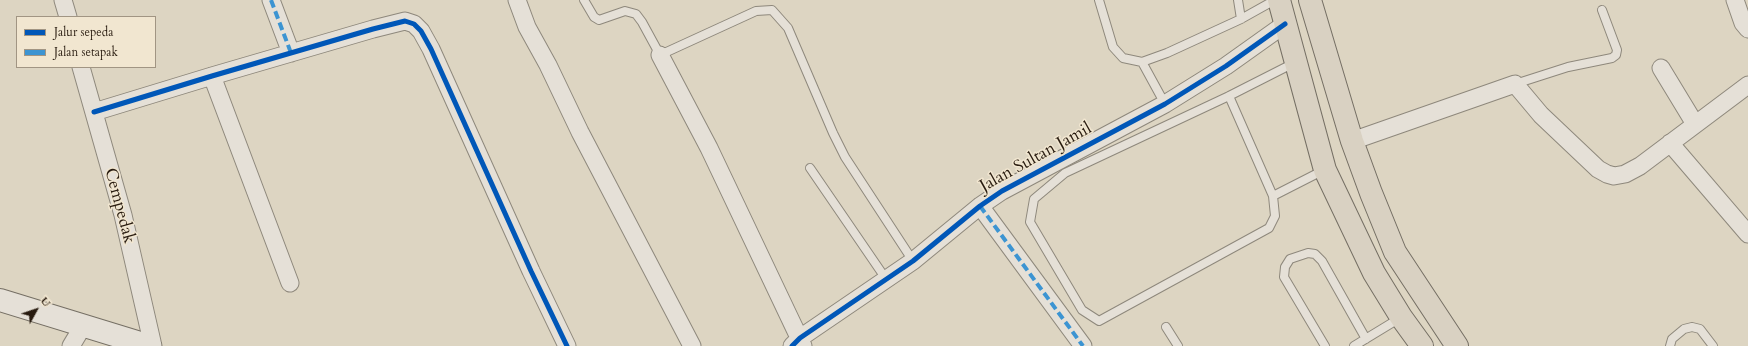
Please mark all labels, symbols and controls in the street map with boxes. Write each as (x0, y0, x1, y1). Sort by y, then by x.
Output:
legend (16, 16, 156, 68)
text: Jalur sepeda (54, 24, 113, 40)
text: Jalan setapak (54, 44, 118, 60)
street label: Jalan Sultan Jamil (977, 119, 1095, 197)
street label: Cempedak (99, 166, 139, 246)
north arrow (16, 290, 56, 330)
text: U (37, 294, 54, 310)

